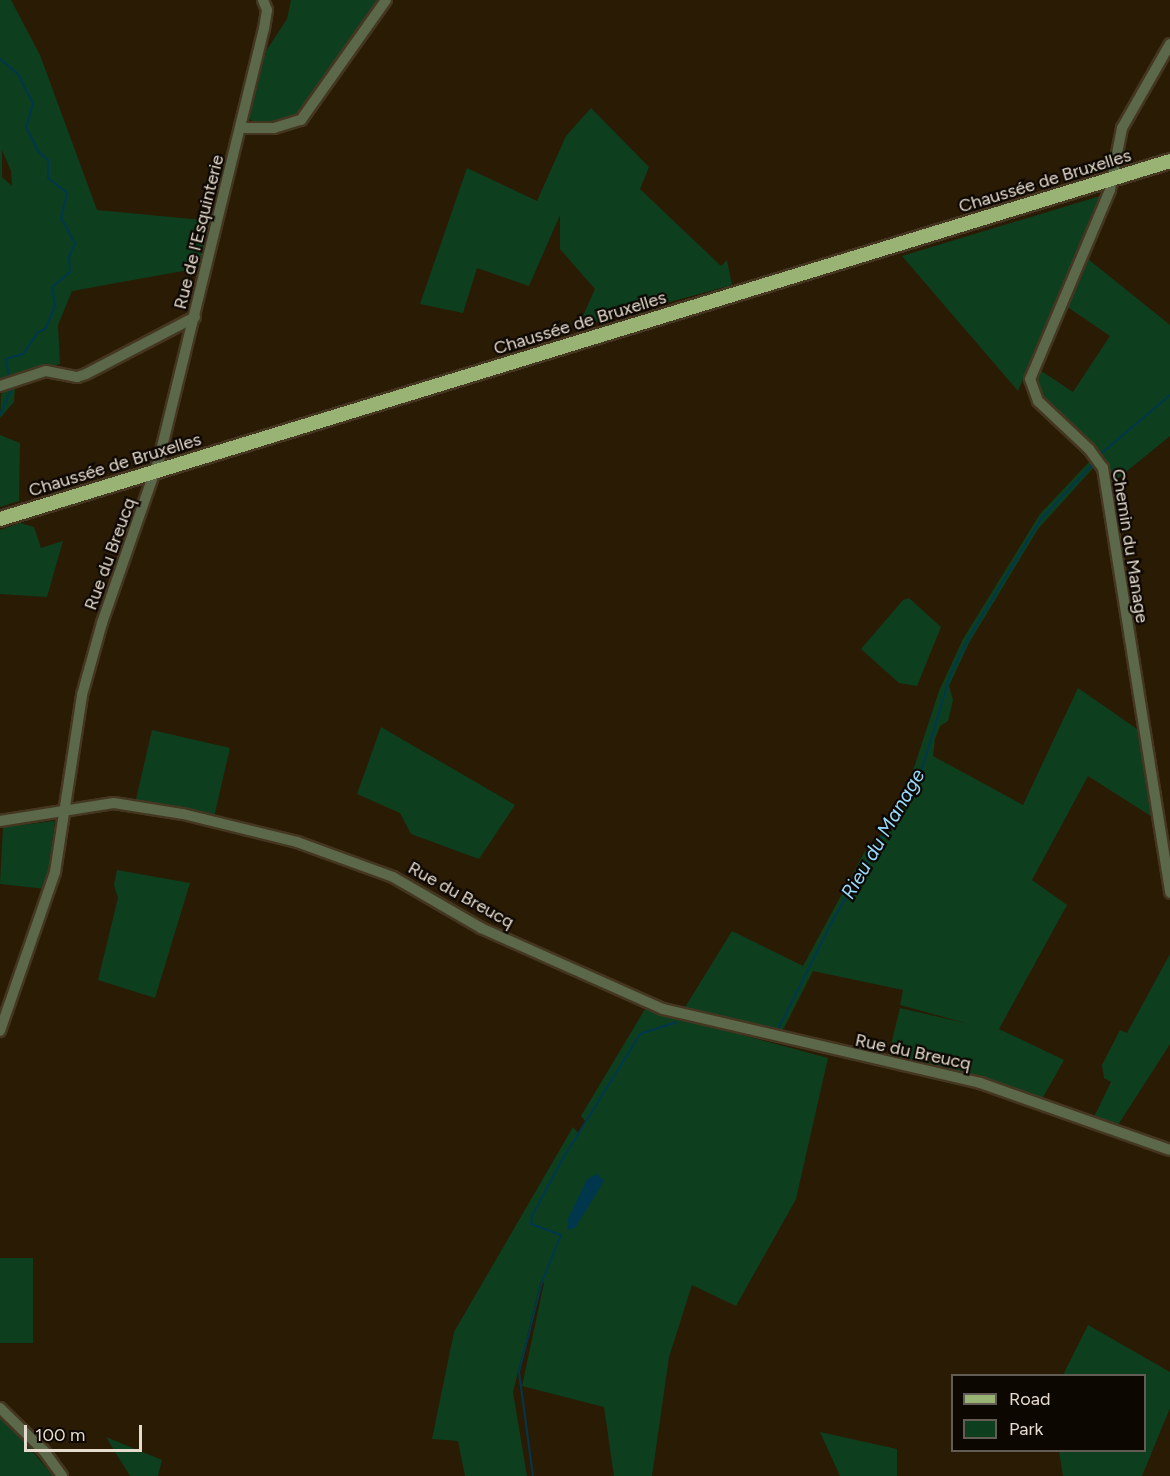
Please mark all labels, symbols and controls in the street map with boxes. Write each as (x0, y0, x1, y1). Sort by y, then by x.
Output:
street label: Chaussée de Bruxelles (956, 144, 1134, 218)
street label: Rue de l'Esquinterie (169, 153, 229, 311)
street label: Chaussée de Bruxelles (491, 286, 669, 360)
street label: Chaussée de Bruxelles (26, 428, 204, 502)
street label: Chemin du Manage (1107, 467, 1153, 625)
street label: Rue du Breucq (80, 495, 140, 613)
water label: Rieu du Manage (836, 765, 930, 903)
street label: Rue du Breucq (404, 857, 518, 933)
street label: Rue du Breucq (853, 1029, 973, 1075)
legend (951, 1374, 1146, 1452)
text: Road (1009, 1388, 1050, 1410)
scale bar (27, 1413, 146, 1451)
text: Park (1009, 1418, 1043, 1440)
text: 100 m (35, 1424, 85, 1446)

